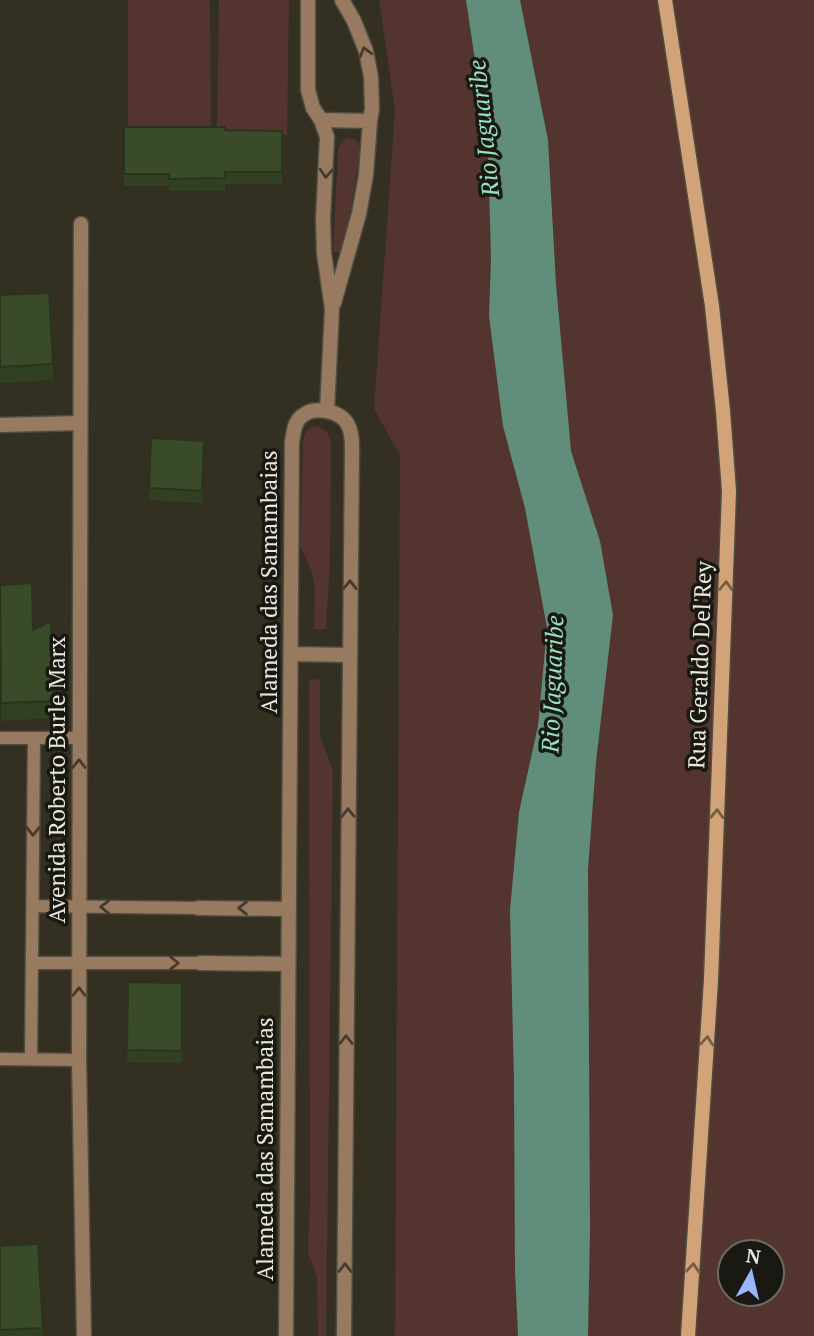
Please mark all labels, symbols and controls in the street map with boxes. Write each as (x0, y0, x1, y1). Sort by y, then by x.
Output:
one-way arrow (359, 47, 374, 59)
water label: Rio Jaguaribe (460, 58, 506, 199)
one-way arrow (319, 168, 334, 179)
street label: Alameda das Samambaias (253, 450, 284, 714)
street label: Rua Geraldo Del'Rey (680, 560, 719, 769)
one-way arrow (342, 580, 358, 590)
one-way arrow (718, 580, 733, 591)
water label: Rio Jaguaribe (534, 615, 570, 754)
street label: Avenida Roberto Burle Marx (41, 637, 72, 923)
one-way arrow (71, 758, 87, 769)
one-way arrow (340, 807, 356, 818)
one-way arrow (710, 808, 725, 819)
one-way arrow (25, 826, 41, 837)
one-way arrow (100, 899, 110, 915)
one-way arrow (238, 901, 249, 916)
one-way arrow (169, 955, 180, 971)
one-way arrow (71, 986, 87, 996)
street label: Alameda das Samambaias (249, 1017, 280, 1281)
one-way arrow (339, 1035, 354, 1046)
one-way arrow (700, 1035, 715, 1046)
north arrow (716, 1238, 786, 1308)
text: N (745, 1242, 763, 1269)
one-way arrow (337, 1262, 353, 1273)
one-way arrow (685, 1262, 700, 1273)

